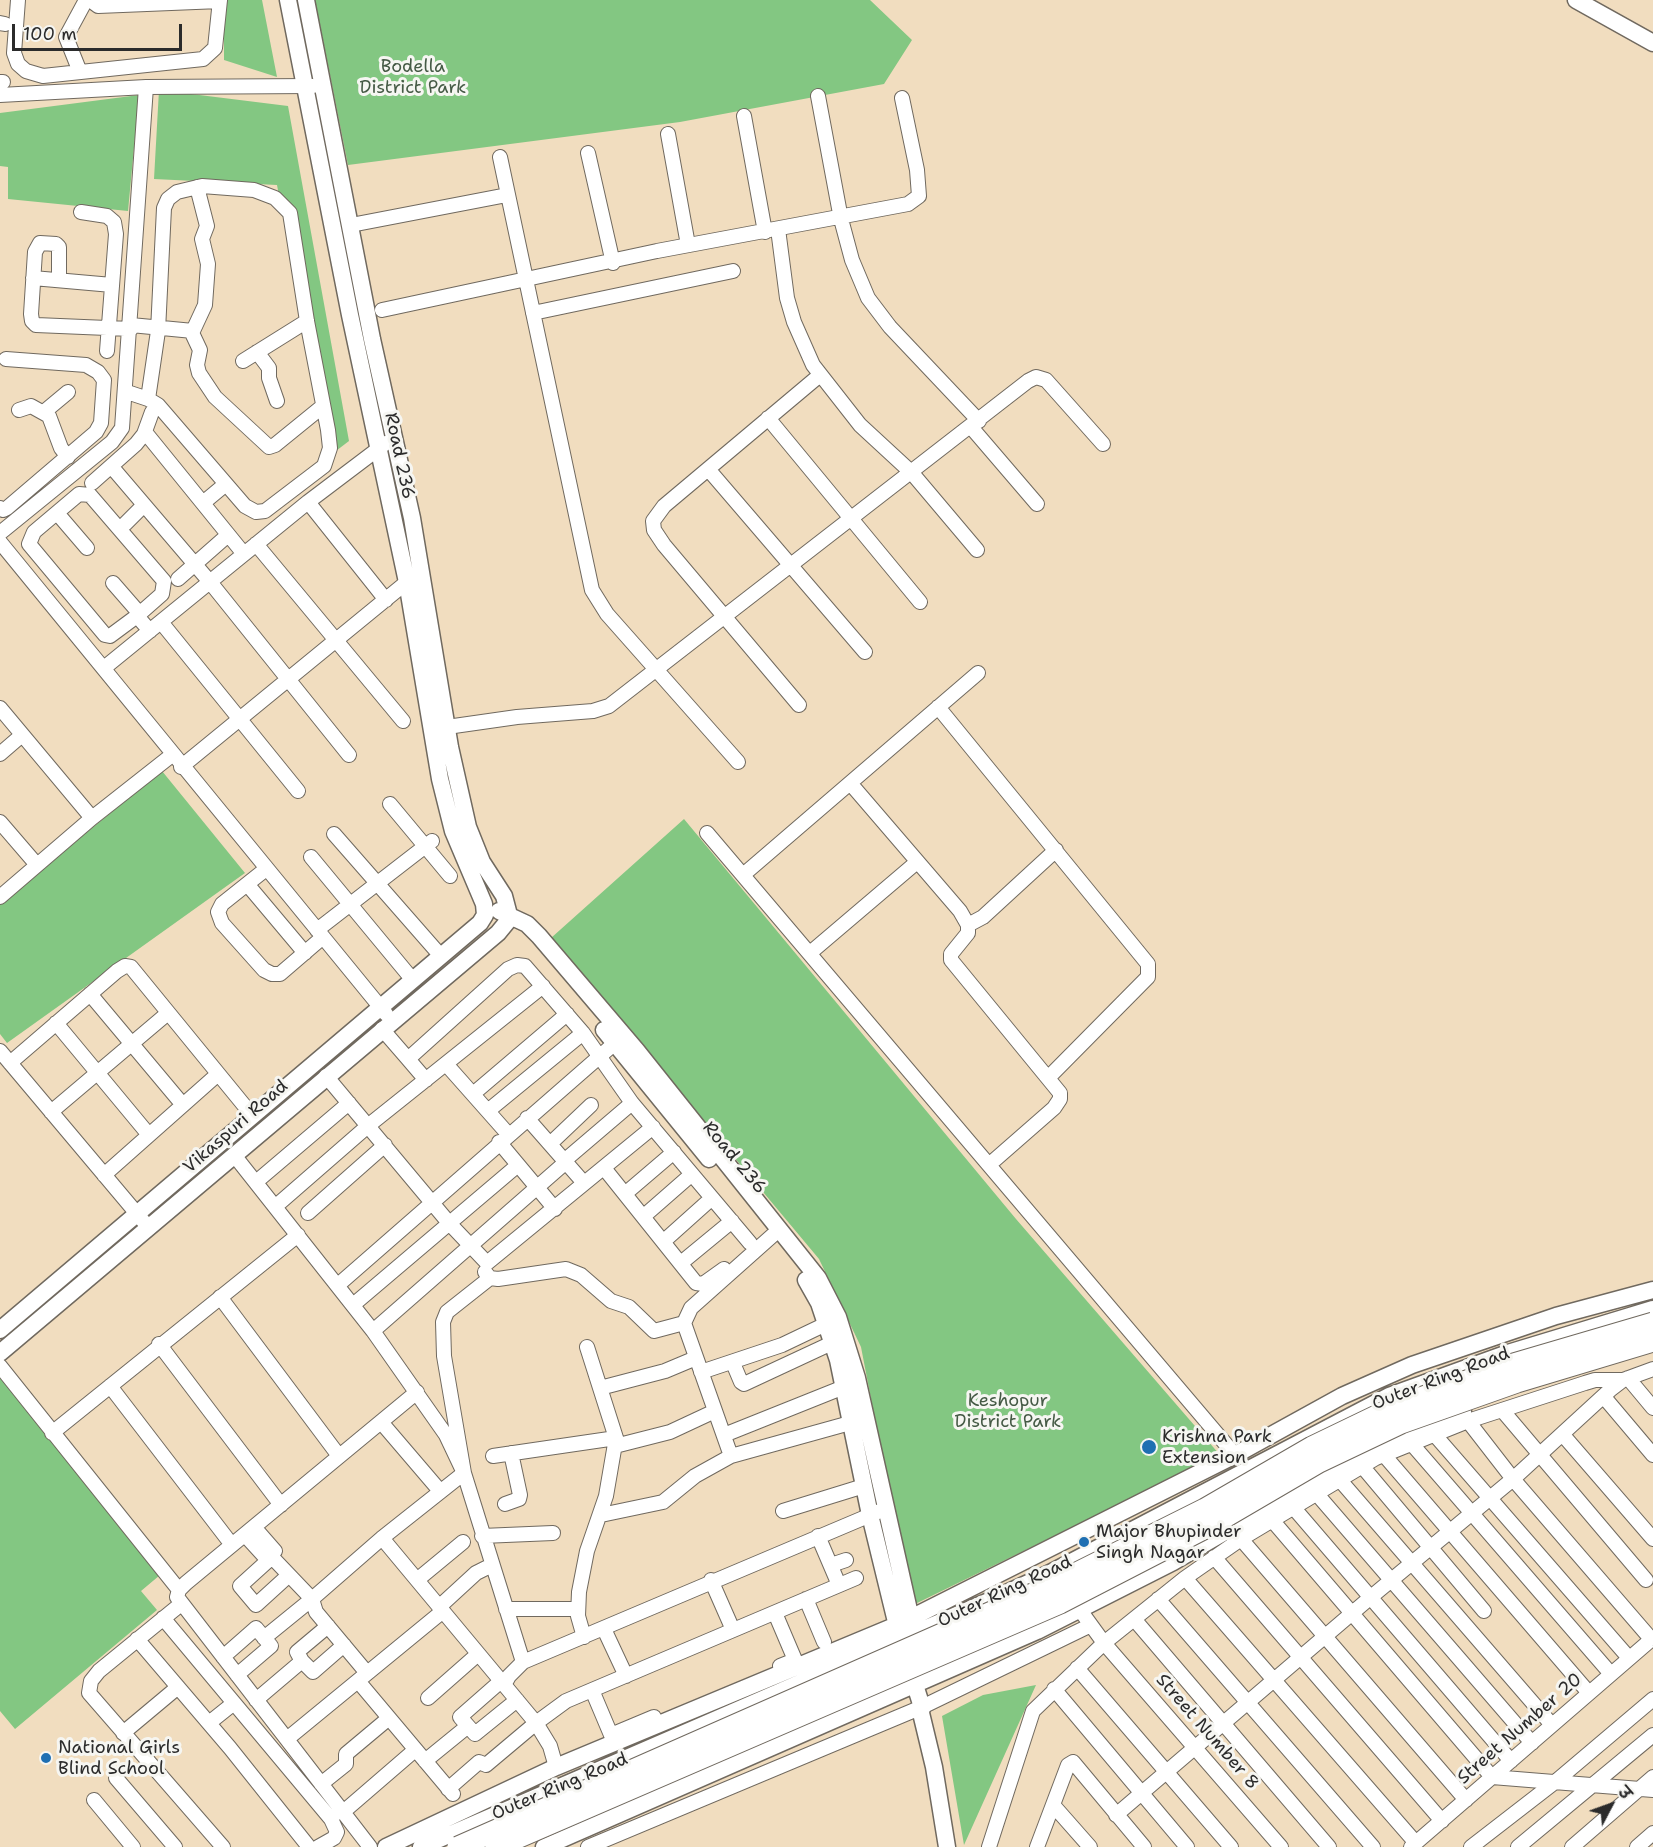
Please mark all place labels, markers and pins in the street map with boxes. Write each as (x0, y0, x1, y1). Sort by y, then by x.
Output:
place label: Krishna Park Extension (1162, 1426, 1272, 1468)
marker: Krishna Park Extension (1140, 1438, 1158, 1456)
place label: Major Bhupinder Singh Nagar (1096, 1521, 1242, 1564)
marker: Major Bhupinder Singh Nagar (1077, 1535, 1091, 1549)
place label: National Girls Blind School (58, 1737, 180, 1780)
marker: National Girls Blind School (39, 1751, 53, 1765)

